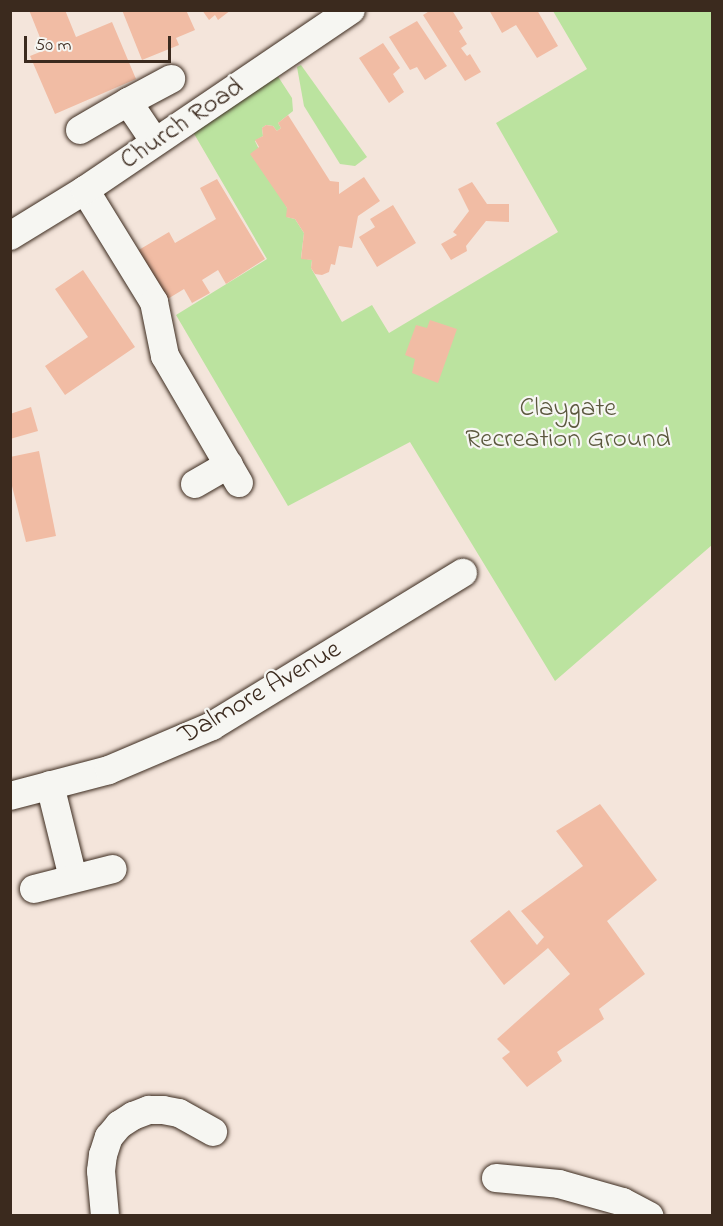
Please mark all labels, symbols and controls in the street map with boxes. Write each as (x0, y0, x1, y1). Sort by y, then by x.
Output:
scale bar (27, 24, 174, 62)
text: 50 m (35, 33, 72, 59)
street label: Church Road (114, 71, 250, 177)
park label: Claygate Recreation Ground (465, 392, 671, 455)
street label: Dalmore Avenue (173, 634, 347, 752)

